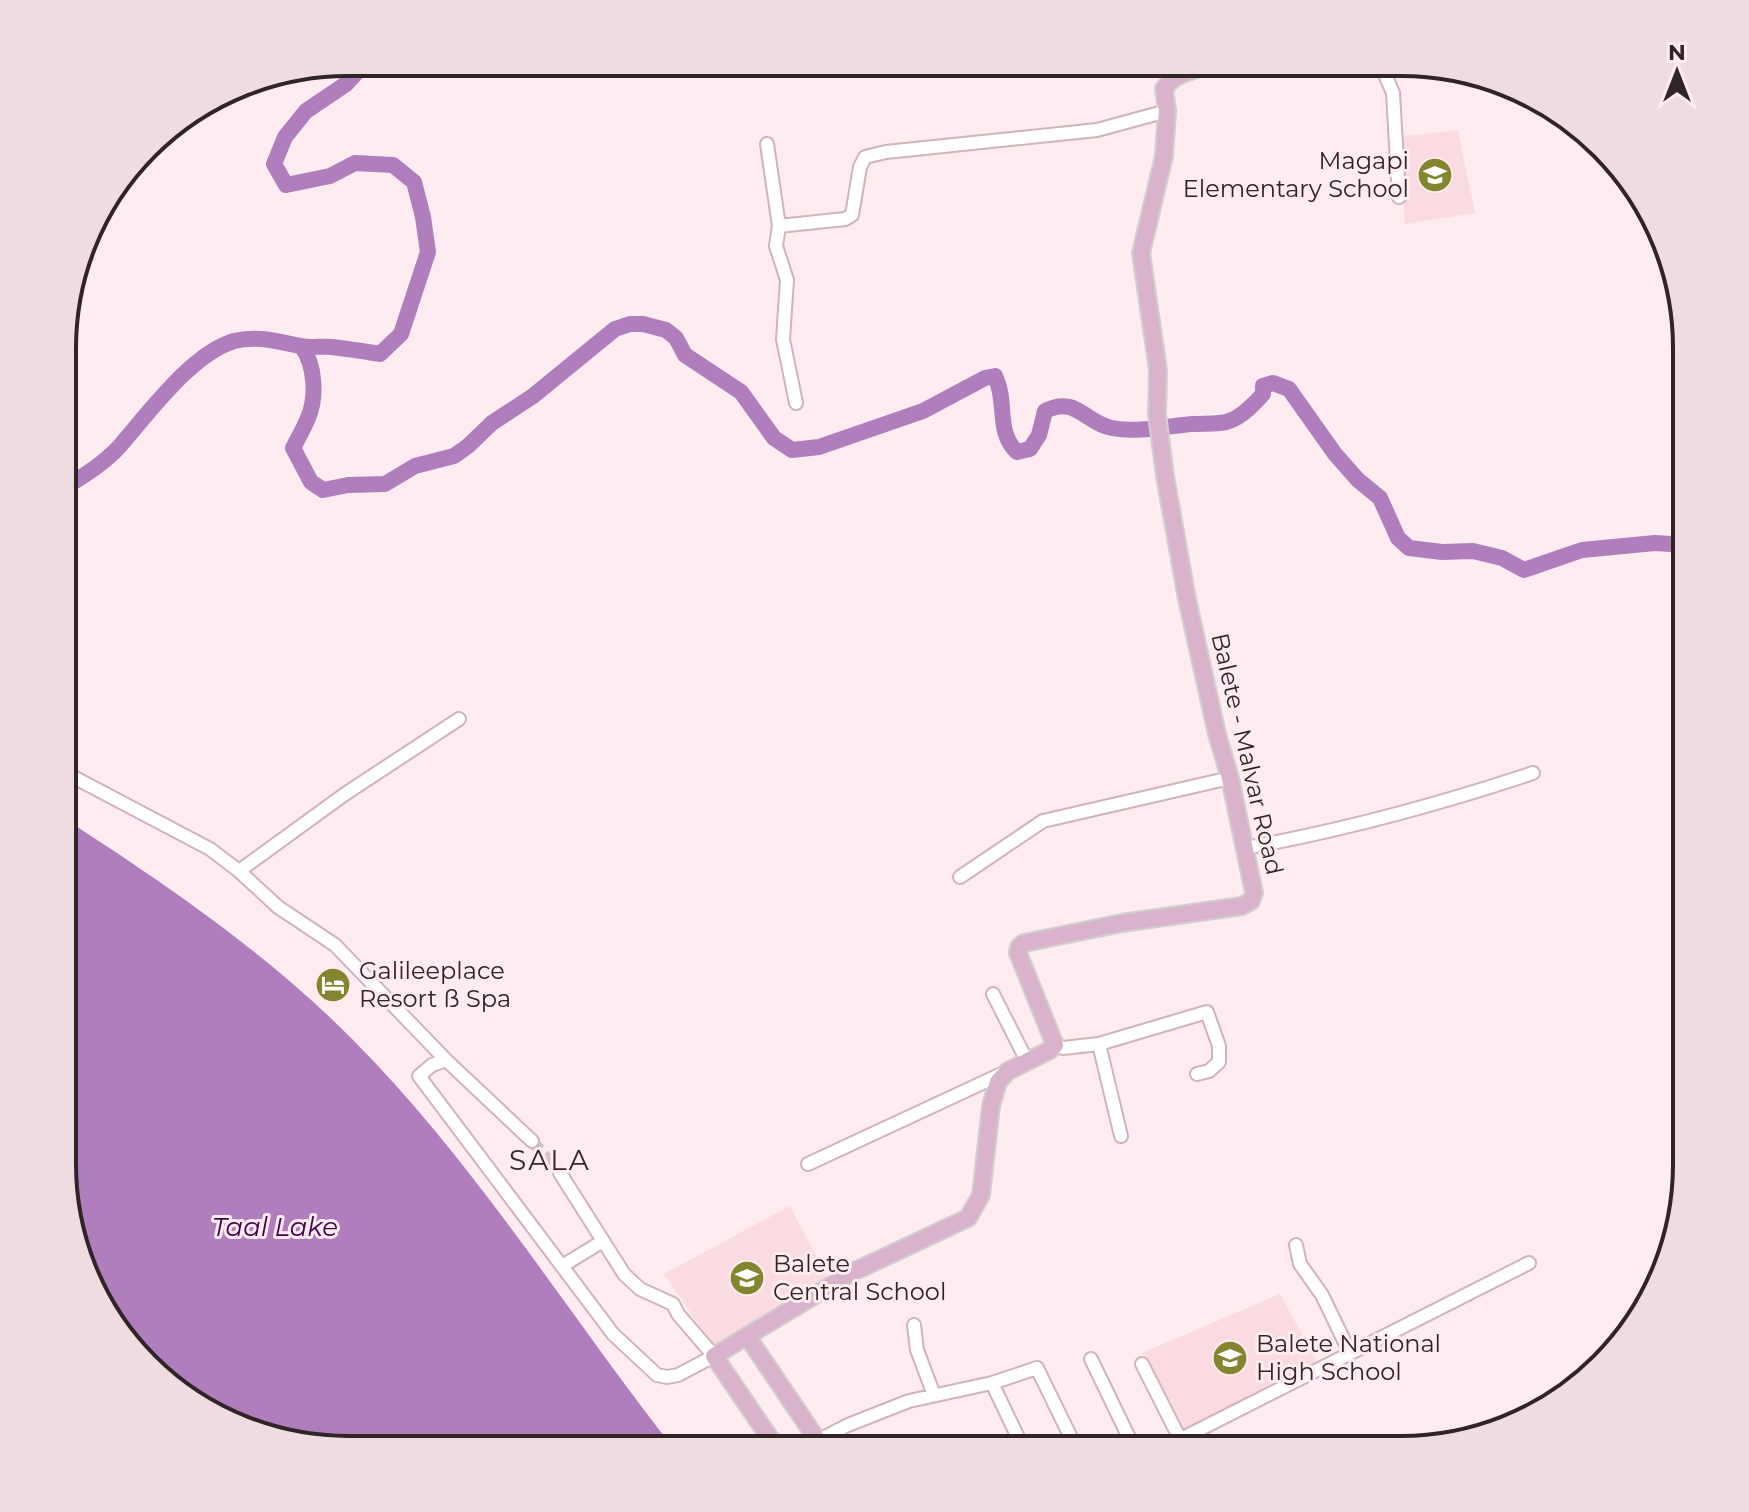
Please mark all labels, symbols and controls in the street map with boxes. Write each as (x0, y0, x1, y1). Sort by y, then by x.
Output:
north arrow (1637, 32, 1717, 112)
text: N (1668, 39, 1686, 66)
place label: Magapi Elementary School (1183, 146, 1409, 203)
school or university icon: Magapi Elementary School (1416, 156, 1454, 194)
street label: Balete - Malvar Road (1206, 630, 1289, 878)
place label: Galileeplace Resort ß Spa (359, 956, 511, 1013)
hotel icon: Galileeplace Resort ß Spa (314, 966, 352, 1004)
district label: SALA (509, 1143, 591, 1177)
water label: Taal Lake (212, 1211, 338, 1243)
place label: Balete Central School (773, 1249, 946, 1306)
school or university icon: Balete Central School (728, 1259, 766, 1297)
place label: Balete National High School (1256, 1329, 1441, 1386)
school or university icon: Balete National High School (1211, 1339, 1249, 1377)

